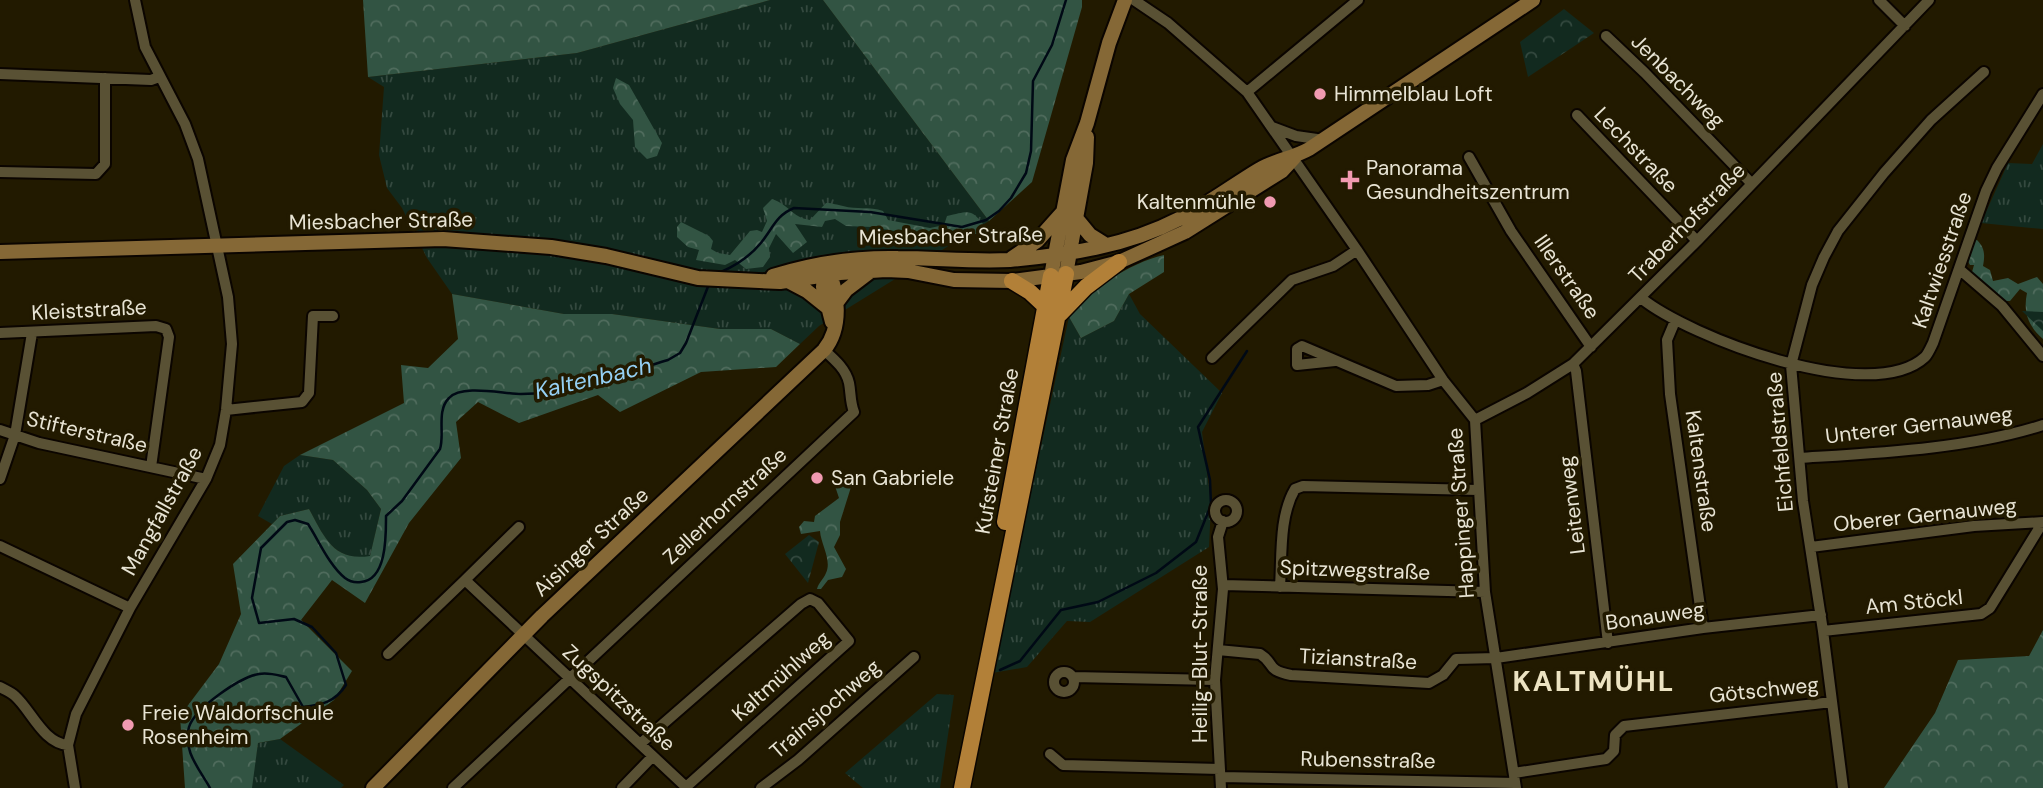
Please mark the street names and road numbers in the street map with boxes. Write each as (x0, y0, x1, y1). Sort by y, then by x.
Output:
street label: Jenbachweg (1625, 28, 1731, 134)
street label: Lechstraße (1588, 101, 1684, 199)
street label: Traberhofstraße (1622, 157, 1752, 289)
street label: Kaltwiesstraße (1906, 188, 1978, 332)
street label: Miesbacher Straße (289, 205, 473, 237)
street label: Miesbacher Straße (859, 220, 1043, 252)
street label: Illerstraße (1528, 229, 1606, 325)
street label: Kleiststraße (31, 293, 147, 327)
street label: Kufsteiner Straße (969, 366, 1025, 536)
street label: Eichfeldstraße (1760, 371, 1800, 513)
street label: Unterer Gernauweg (1824, 400, 2015, 450)
street label: Stifterstraße (24, 404, 150, 460)
street label: Kaltenstraße (1679, 408, 1723, 534)
street label: Happinger Straße (1441, 427, 1481, 599)
street label: Mangfallstraße (115, 441, 209, 580)
street label: Zellerhornstraße (657, 441, 793, 571)
street label: Leitenweg (1552, 454, 1592, 556)
street label: Aisinger Straße (527, 481, 655, 603)
street label: Oberer Gernauweg (1832, 491, 2018, 539)
street label: Spitzwegstraße (1279, 553, 1431, 587)
street label: Heilig-Blut-Straße (1186, 565, 1214, 743)
street label: Am Stöckl (1864, 583, 1964, 621)
street label: Bonauweg (1604, 595, 1707, 637)
street label: Kaltmühlweg (726, 624, 836, 728)
street label: Zugspitzstraße (557, 638, 682, 758)
street label: Tizianstraße (1298, 642, 1418, 676)
street label: Trainsjochweg (764, 653, 887, 765)
street label: Götschweg (1708, 670, 1820, 710)
street label: Rubensstraße (1300, 745, 1436, 775)

